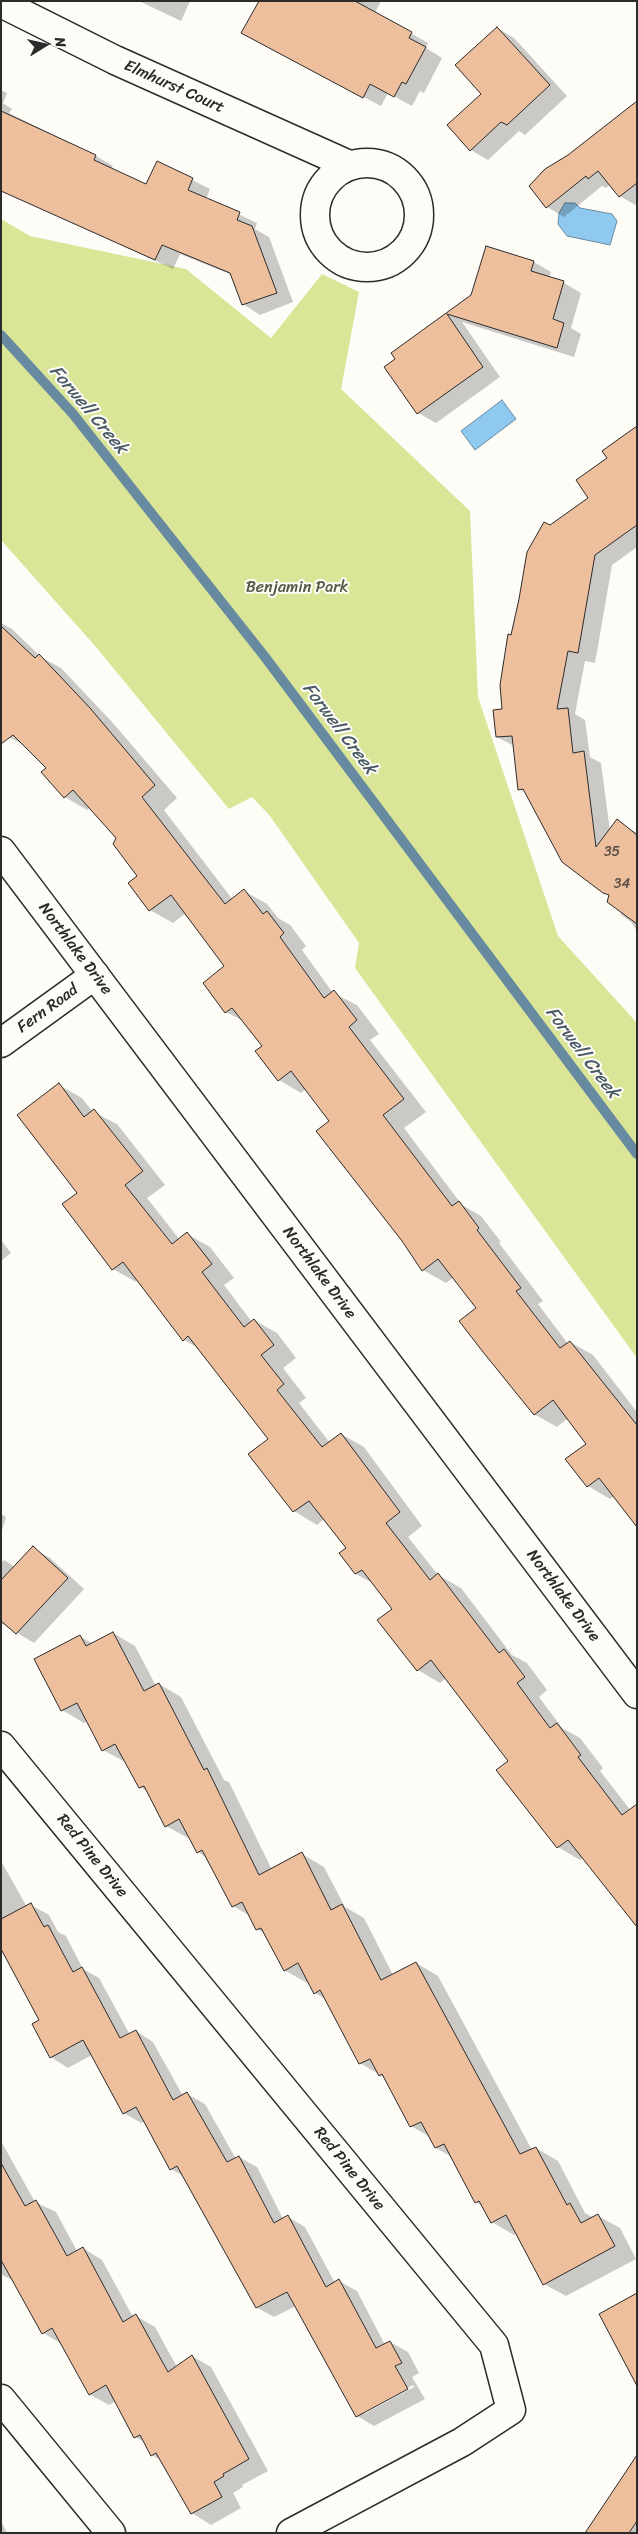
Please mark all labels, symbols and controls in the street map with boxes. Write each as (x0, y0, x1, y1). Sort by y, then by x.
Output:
north arrow (20, 20, 70, 70)
text: N (47, 35, 73, 49)
street label: Elmhurst Court (121, 56, 227, 118)
water label: Forwell Creek (44, 361, 132, 459)
park label: Benjamin Park (246, 578, 348, 598)
water label: Forwell Creek (297, 679, 381, 779)
house number: 35 (604, 844, 620, 860)
house number: 34 (614, 876, 630, 892)
street label: Northlake Drive (34, 899, 116, 999)
street label: Fern Road (14, 980, 82, 1038)
water label: Forwell Creek (540, 1003, 624, 1103)
street label: Northlake Drive (278, 1223, 360, 1323)
street label: Northlake Drive (522, 1546, 604, 1646)
street label: Red Pine Drive (52, 1810, 132, 1902)
street label: Red Pine Drive (309, 2123, 389, 2215)

